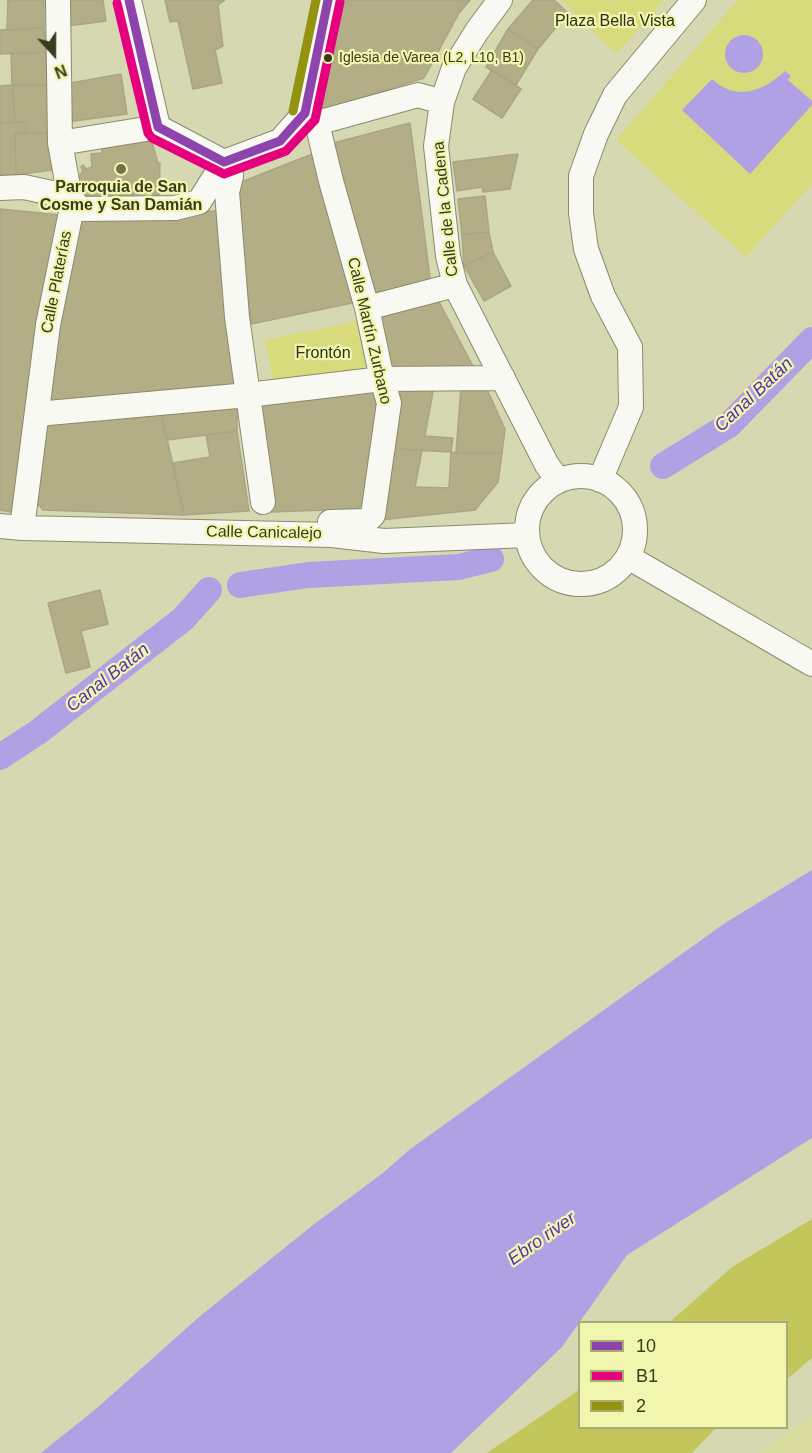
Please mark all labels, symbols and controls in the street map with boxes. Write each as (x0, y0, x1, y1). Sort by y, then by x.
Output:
park label: Plaza Bella Vista (555, 12, 675, 32)
north arrow (24, 24, 84, 84)
place label: Iglesia de Varea (L2, L10, B1) (339, 50, 524, 66)
marker: Iglesia de Varea (L2, L10, B1) (322, 52, 334, 64)
text: N (52, 61, 69, 81)
street label: Calle de la Cadena (429, 140, 463, 278)
marker: Parroquia de San Cosme y San Damián (114, 162, 128, 176)
place label: Parroquia de San Cosme y San Damián (40, 178, 202, 216)
street label: Calle Platerías (38, 229, 76, 335)
street label: Calle Martín Zurbano (343, 256, 395, 406)
park label: Frontón (295, 344, 351, 364)
water label: Canal Batán (710, 353, 798, 437)
street label: Calle Canicalejo (206, 522, 322, 544)
water label: Canal Batán (62, 639, 154, 717)
water label: Ebro river (504, 1208, 580, 1270)
legend (578, 1321, 788, 1429)
text: 10 (636, 1336, 656, 1356)
text: B1 (636, 1366, 658, 1386)
text: 2 (636, 1396, 646, 1416)

